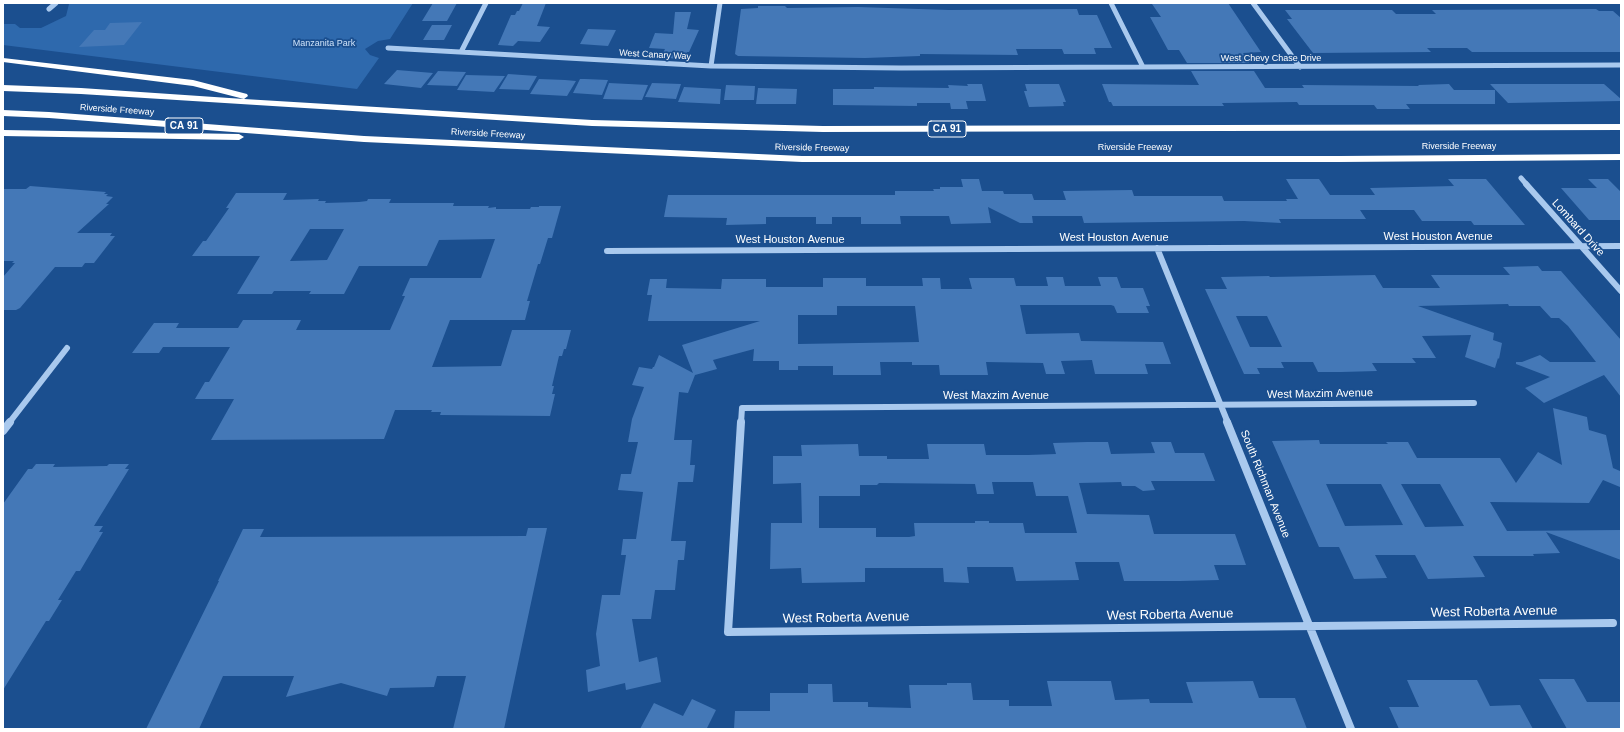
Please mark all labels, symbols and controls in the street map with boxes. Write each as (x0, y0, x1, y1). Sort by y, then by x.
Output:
park label: Manzanita Park (293, 39, 355, 49)
street label: West Canary Way (619, 48, 691, 62)
street label: West Chevy Chase Drive (1221, 54, 1321, 64)
street label: Riverside Freeway (79, 102, 155, 118)
road number: CA 91 (165, 118, 203, 134)
road number: CA 91 (928, 121, 966, 137)
street label: Riverside Freeway (451, 127, 525, 141)
street label: Riverside Freeway (775, 142, 849, 154)
street label: Riverside Freeway (1422, 142, 1496, 152)
street label: Riverside Freeway (1098, 143, 1172, 153)
street label: Lombard Drive (1549, 197, 1607, 259)
street label: West Houston Avenue (1383, 230, 1493, 244)
street label: West Houston Avenue (1059, 231, 1169, 245)
street label: West Houston Avenue (735, 233, 845, 247)
street label: West Maxzim Avenue (1267, 386, 1373, 402)
street label: West Maxzim Avenue (943, 389, 1049, 403)
street label: South Richman Avenue (1237, 428, 1293, 540)
street label: West Roberta Avenue (1431, 603, 1557, 621)
street label: West Roberta Avenue (1107, 606, 1233, 624)
street label: West Roberta Avenue (783, 609, 909, 627)

